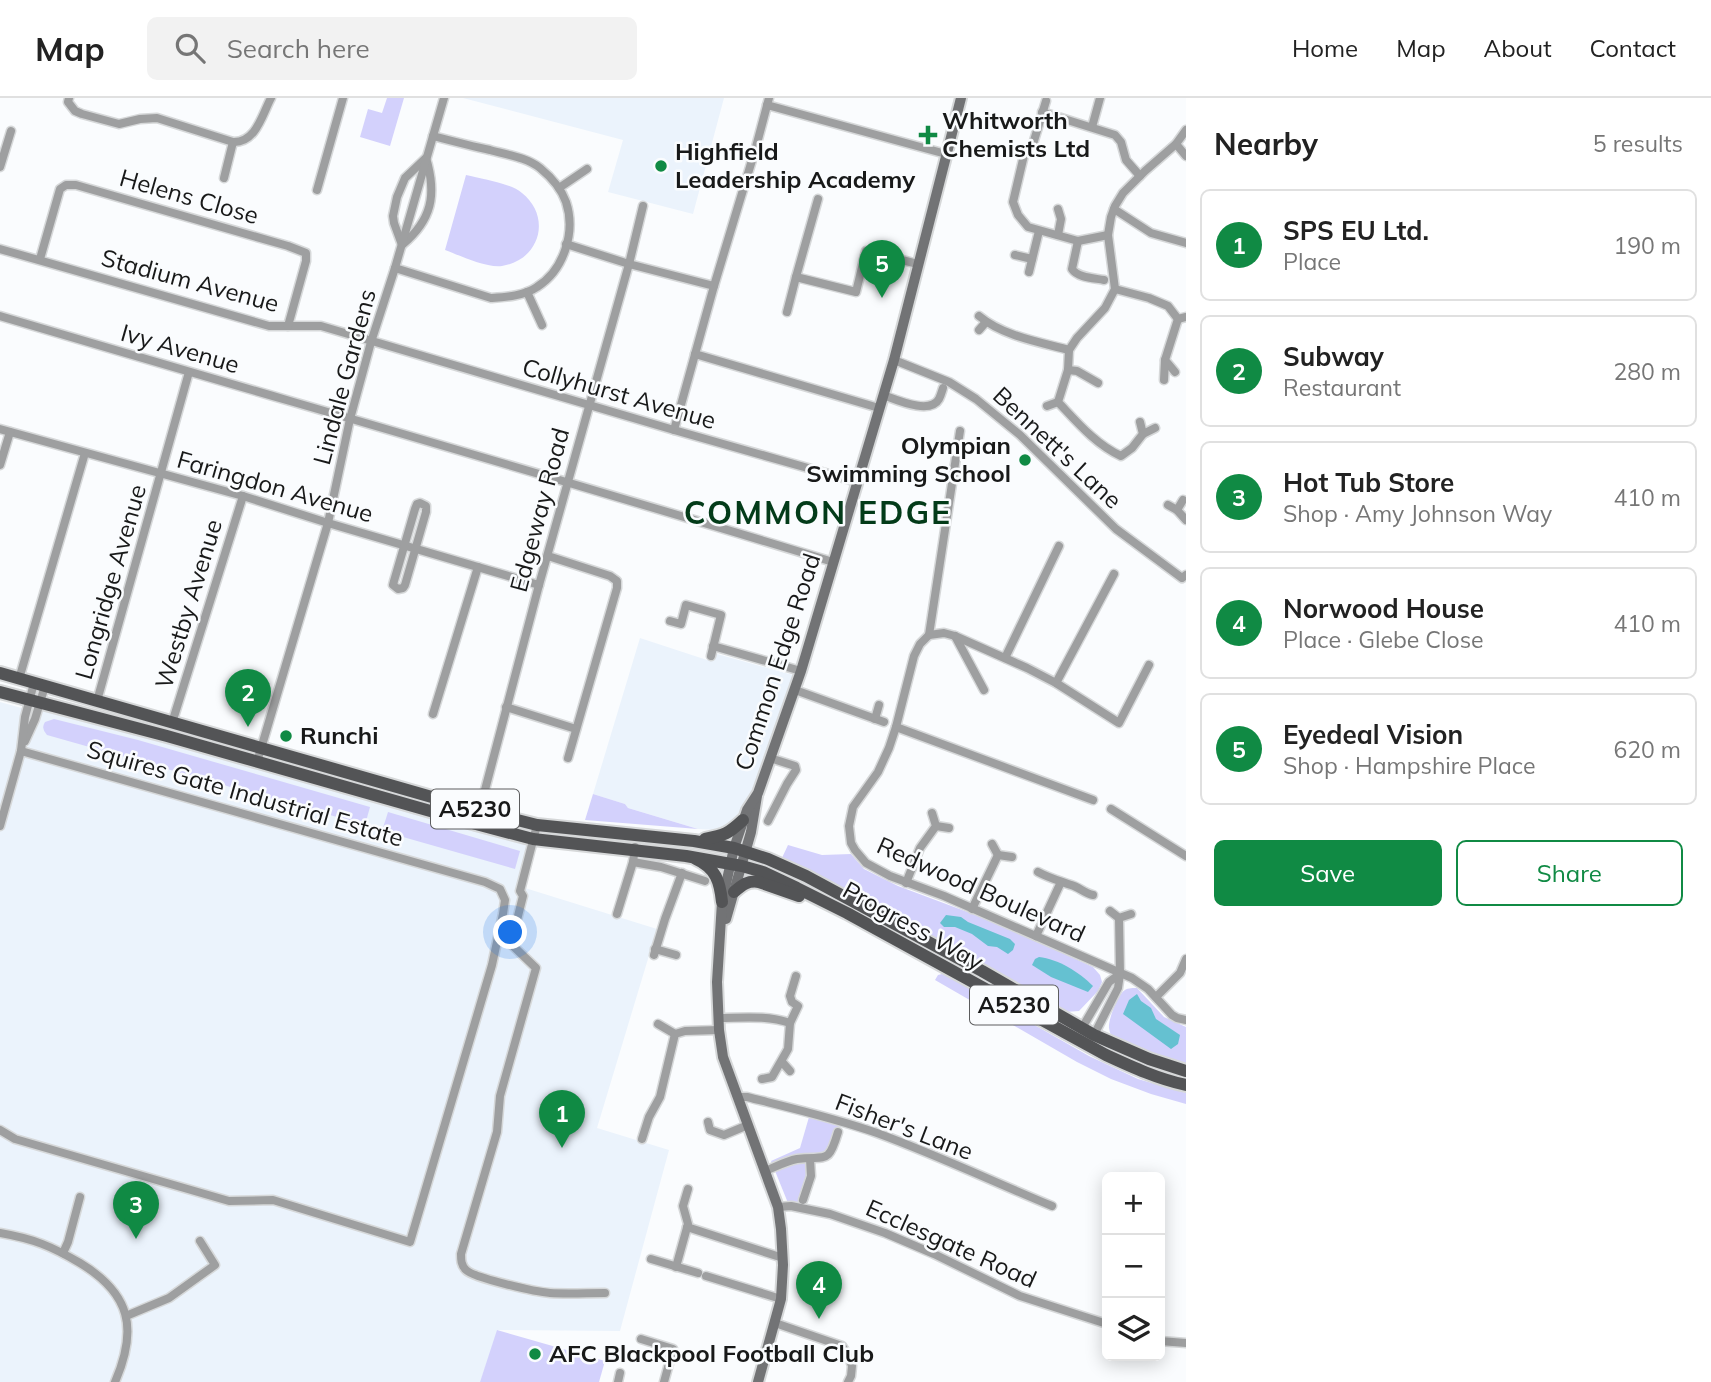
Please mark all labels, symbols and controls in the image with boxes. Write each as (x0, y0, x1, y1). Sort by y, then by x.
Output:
search box (147, 17, 637, 80)
text: Map (35, 28, 105, 69)
icon: search (171, 29, 209, 67)
text: Search here (227, 32, 370, 65)
text: Home (1292, 33, 1358, 63)
text: Map (1396, 33, 1446, 63)
text: About (1484, 33, 1552, 63)
text: Contact (1590, 33, 1676, 63)
place label: Whitworth Chemists Ltd (942, 105, 1090, 163)
text: Nearby (1214, 125, 1318, 163)
marker: Whitworth Chemists Ltd (920, 127, 936, 143)
text: 5 results (1593, 129, 1683, 158)
place label: Highfield Leadership Academy (675, 136, 916, 194)
marker: Highfield Leadership Academy (653, 158, 669, 174)
street label: Helens Close (116, 162, 262, 230)
text: SPS EU Ltd. (1283, 214, 1429, 247)
text: 1 (1232, 231, 1246, 260)
text: 190 m (1613, 231, 1681, 260)
pin: 5 (859, 240, 905, 298)
street label: Stadium Avenue (98, 242, 282, 318)
text: Place (1283, 247, 1341, 276)
street label: Lindale Gardens (306, 286, 382, 468)
street label: Ivy Avenue (118, 317, 243, 379)
text: Subway (1283, 340, 1384, 373)
street label: Collyhurst Avenue (519, 351, 720, 435)
text: 2 (1232, 357, 1246, 386)
text: 280 m (1613, 357, 1681, 386)
text: Restaurant (1283, 373, 1401, 402)
street label: Bennett's Lane (987, 380, 1128, 515)
street label: Edgeway Road (503, 424, 575, 595)
place label: Olympian Swimming School (806, 430, 1011, 488)
street label: Faringdon Avenue (174, 444, 377, 528)
marker: Olympian Swimming School (1017, 452, 1033, 468)
text: Hot Tub Store (1283, 466, 1454, 499)
street label: Longridge Avenue (68, 481, 152, 683)
text: 3 (1232, 483, 1246, 512)
text: 410 m (1613, 483, 1681, 512)
district label: COMMON EDGE (684, 492, 952, 532)
text: Shop · Amy Johnson Way (1283, 499, 1552, 528)
street label: Westby Avenue (148, 515, 228, 692)
street label: Common Edge Road (728, 549, 826, 774)
text: Norwood House (1283, 592, 1484, 625)
text: 4 (1232, 609, 1246, 638)
text: 410 m (1613, 609, 1681, 638)
text: Place · Glebe Close (1283, 625, 1484, 654)
pin: 2 (225, 669, 271, 727)
text: Eyedeal Vision (1283, 718, 1463, 751)
place label: Runchi (300, 720, 378, 750)
marker: Runchi (278, 728, 294, 744)
street label: Squires Gate Industrial Estate (84, 733, 407, 853)
text: 5 (1232, 735, 1246, 764)
text: 620 m (1613, 735, 1681, 764)
text: Shop · Hampshire Place (1283, 751, 1535, 780)
road number: A5230 (431, 790, 519, 828)
street label: Redwood Boulevard (873, 830, 1090, 949)
button: Save (1214, 840, 1442, 906)
button: Share (1456, 840, 1683, 906)
street label: Progress Way (838, 874, 989, 976)
your location (493, 915, 527, 949)
road number: A5230 (970, 986, 1058, 1024)
street label: Fisher's Lane (831, 1086, 977, 1166)
pin: 1 (539, 1090, 585, 1148)
map controls (1102, 1172, 1165, 1361)
button: + (1102, 1172, 1165, 1235)
pin: 3 (113, 1181, 159, 1239)
street label: Ecclesgate Road (861, 1192, 1041, 1294)
button: − (1102, 1235, 1165, 1298)
pin: 4 (796, 1261, 842, 1319)
button: layers (1102, 1298, 1165, 1361)
place label: AFC Blackpool Football Club (549, 1338, 874, 1368)
marker: AFC Blackpool Football Club (527, 1346, 543, 1362)

